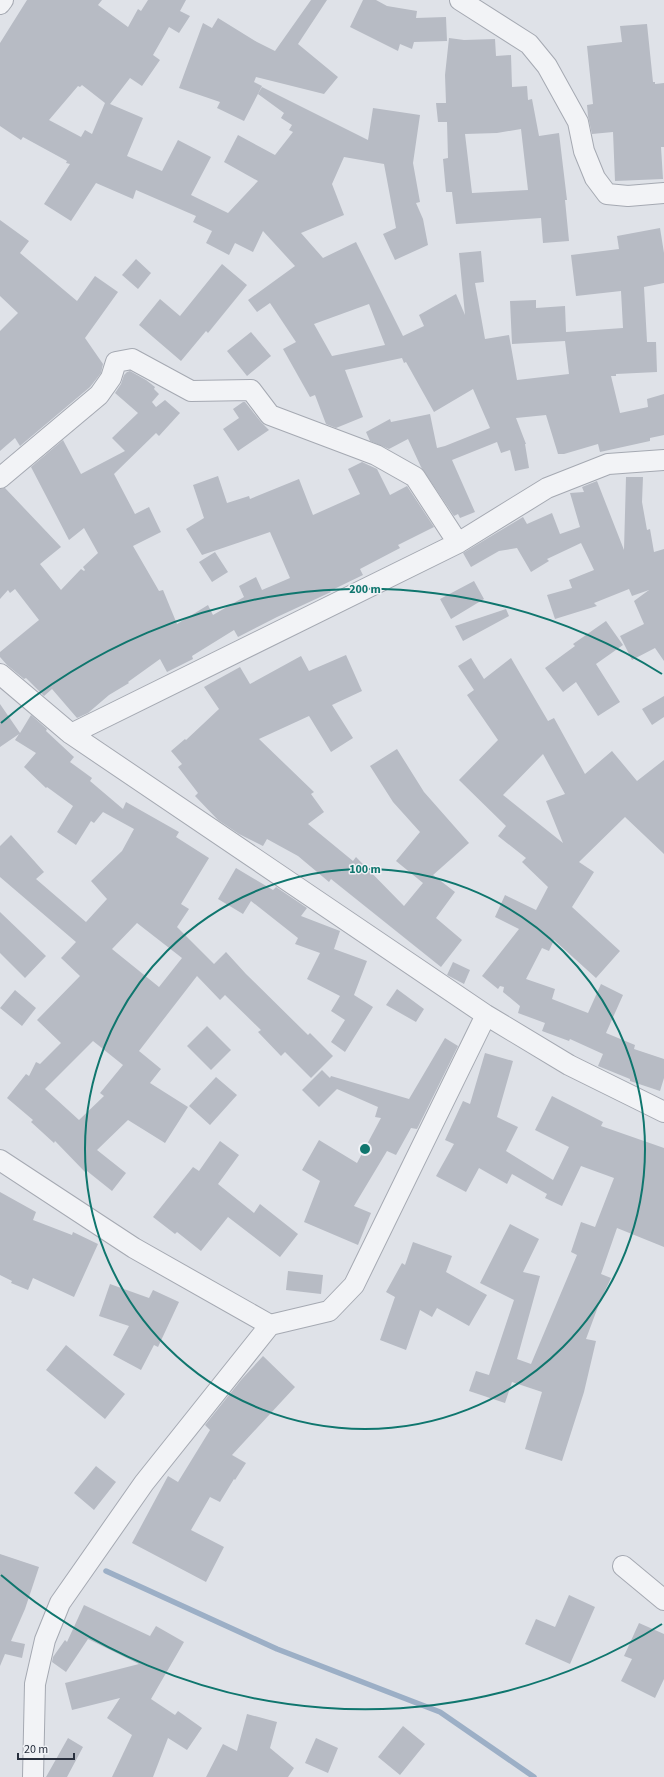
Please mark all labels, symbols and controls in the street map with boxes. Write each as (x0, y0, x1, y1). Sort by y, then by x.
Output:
text: 200 m (349, 581, 381, 598)
text: 100 m (349, 861, 381, 878)
centre of rings (358, 1142, 372, 1156)
scale bar (18, 1735, 74, 1761)
text: 20 m (24, 1741, 48, 1758)

